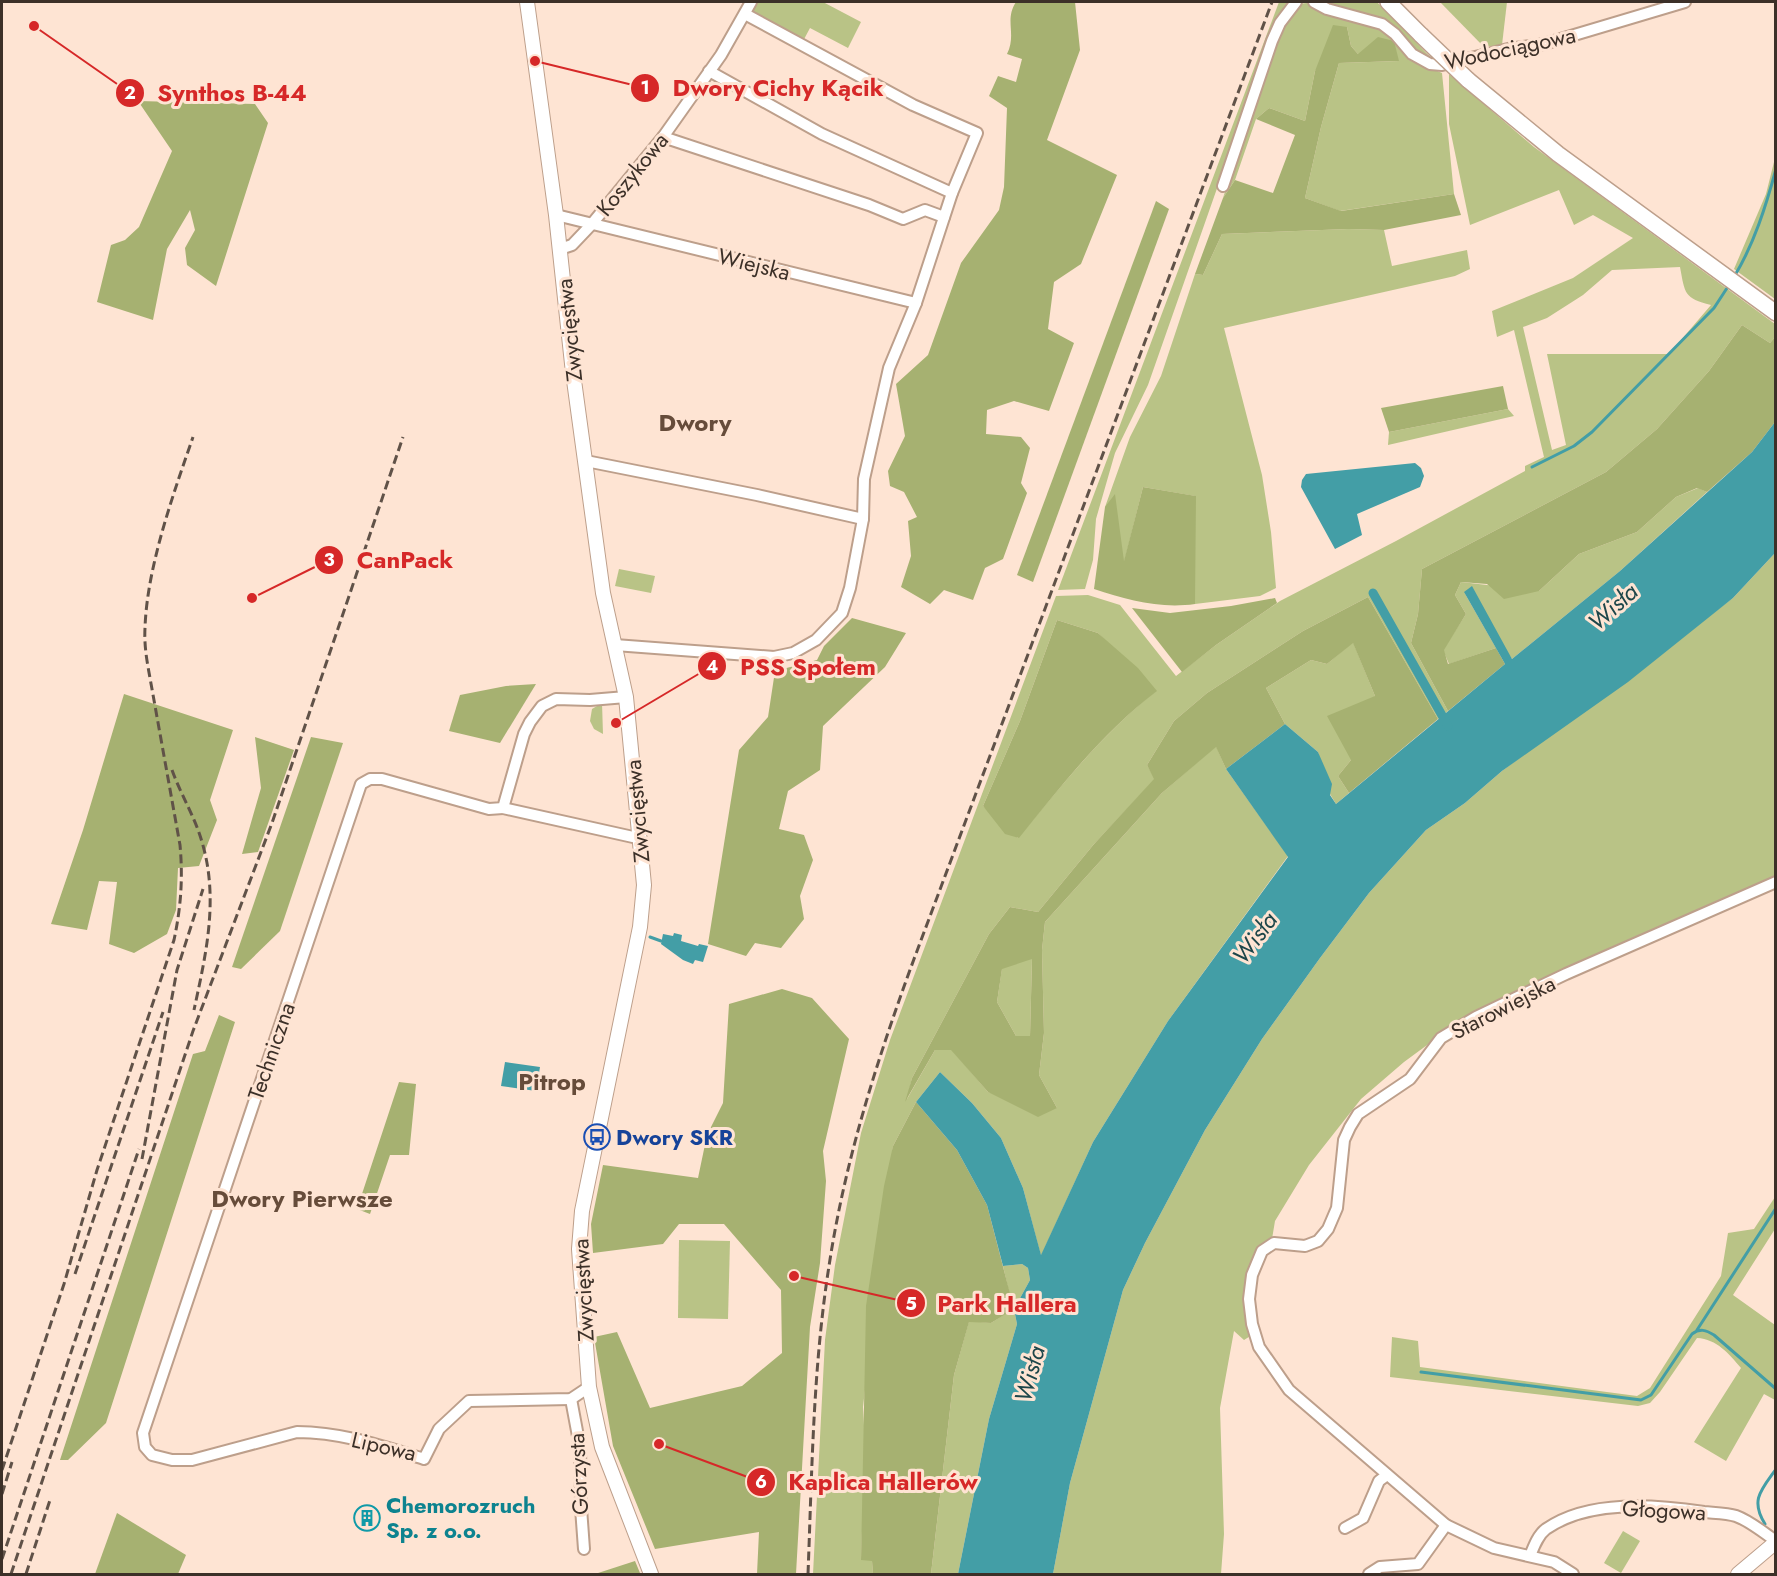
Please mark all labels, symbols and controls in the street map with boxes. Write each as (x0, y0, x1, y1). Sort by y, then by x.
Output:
street label: Wodociągowa (1441, 18, 1579, 78)
callout: Dwory Cichy Kącik (630, 67, 895, 109)
text: Dwory Cichy Kącik (672, 70, 884, 105)
callout: Synthos B-44 (115, 72, 319, 114)
text: Synthos B-44 (157, 75, 307, 110)
text: 1 (640, 75, 650, 101)
text: 2 (124, 80, 136, 106)
street label: Koszykowa (588, 125, 676, 223)
street label: Wiejska (714, 240, 794, 288)
street label: Zwycięstwa (548, 277, 590, 383)
district label: Dwory (658, 405, 732, 440)
callout: CanPack (314, 539, 465, 581)
text: CanPack (357, 542, 453, 577)
text: 3 (323, 547, 335, 573)
water label: Wisła (1580, 575, 1646, 639)
callout: PSS Społem (697, 645, 888, 687)
text: PSS Społem (740, 649, 876, 684)
text: 4 (706, 654, 718, 680)
street label: Zwycięstwa (617, 758, 657, 864)
water label: Wisła (1223, 904, 1286, 971)
street label: Starowiejska (1445, 967, 1561, 1047)
street label: Techniczna (239, 998, 303, 1104)
district label: Pitrop (518, 1064, 586, 1099)
place label: Dwory SKR (616, 1121, 734, 1153)
bus stop icon: Dwory SKR (582, 1122, 612, 1152)
district label: Dwory Pierwsze (211, 1181, 393, 1216)
street label: Zwycięstwa (564, 1238, 602, 1342)
callout: Park Hallera (896, 1282, 1089, 1324)
text: Park Hallera (937, 1286, 1077, 1321)
text: 5 (905, 1291, 917, 1317)
water label: Wisła (1005, 1342, 1054, 1406)
street label: Lipowa (349, 1423, 419, 1469)
street label: Górzysta (560, 1432, 596, 1516)
callout: Kaplica Hallerów (746, 1461, 990, 1503)
text: Kaplica Hallerów (788, 1464, 979, 1499)
text: 6 (755, 1469, 767, 1495)
place label: Chemorozruch Sp. z o.o. (386, 1489, 536, 1546)
street label: Głogowa (1621, 1492, 1707, 1528)
building icon: Chemorozruch Sp. z o.o. (352, 1503, 382, 1533)

